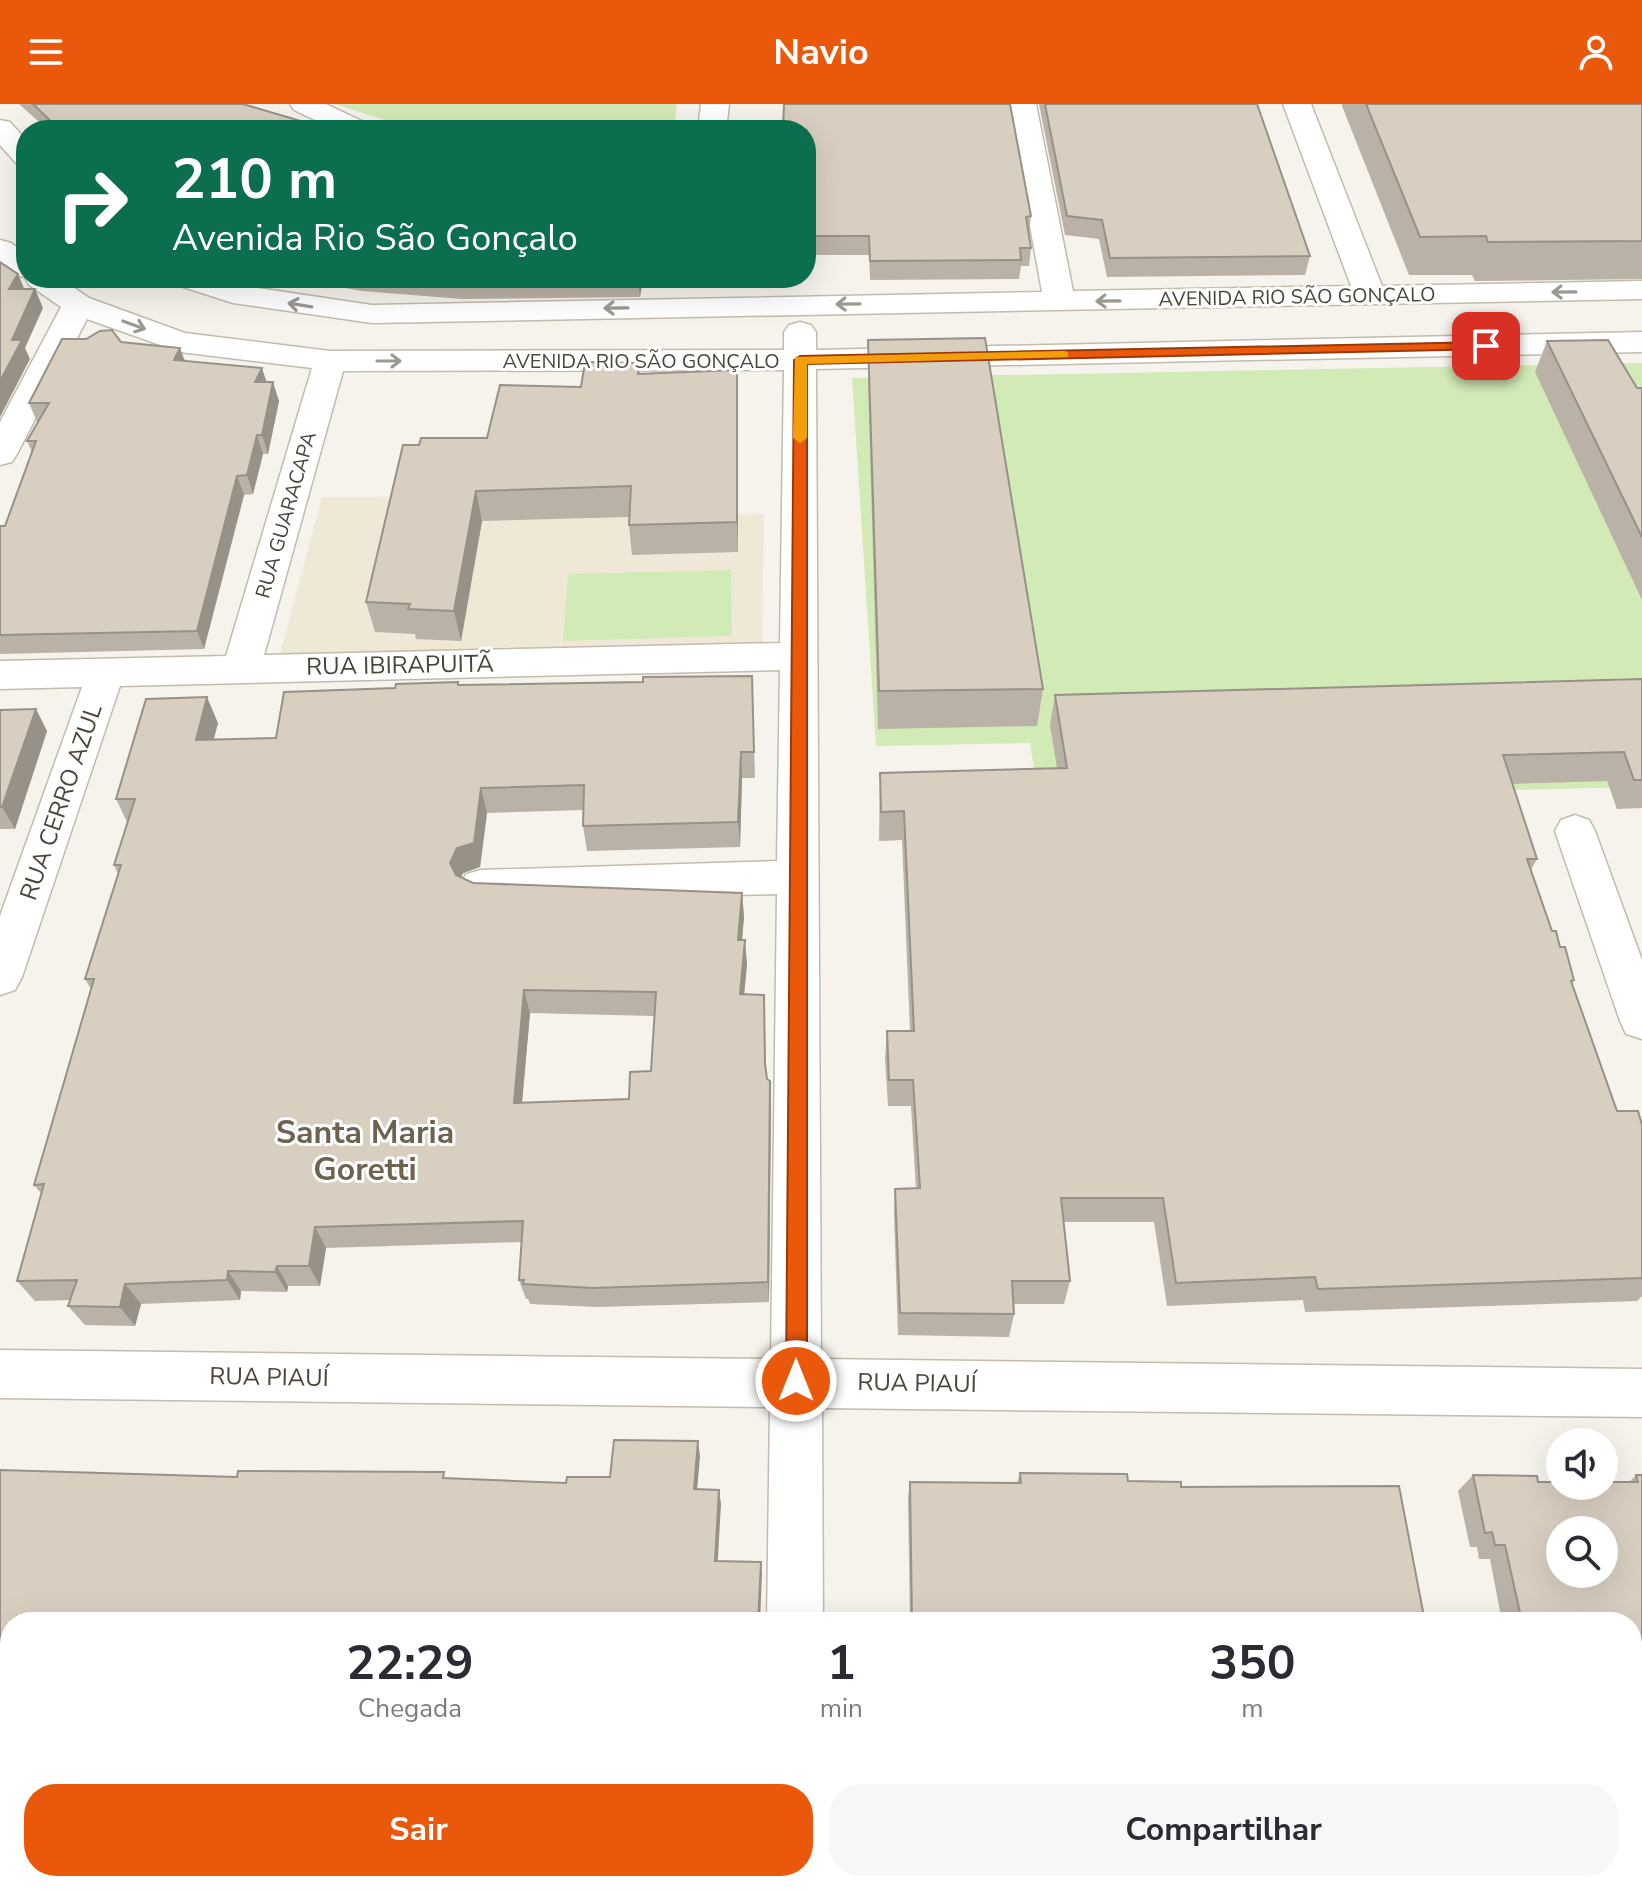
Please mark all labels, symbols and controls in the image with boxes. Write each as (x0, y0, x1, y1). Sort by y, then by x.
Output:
text: Navio (773, 28, 869, 77)
icon: menu (24, 30, 68, 74)
icon: person (1574, 30, 1618, 74)
text: 210 m (172, 141, 337, 218)
icon: right (40, 152, 144, 256)
text: Avenida Rio São Gonçalo (172, 214, 578, 263)
street label: AVENIDA RIO SÃO GONÇALO (1158, 281, 1436, 313)
one-way arrow (1551, 284, 1578, 300)
one-way arrow (1095, 293, 1122, 308)
one-way arrow (835, 296, 862, 312)
one-way arrow (288, 297, 314, 312)
one-way arrow (603, 300, 630, 316)
pin (1452, 312, 1520, 380)
one-way arrow (121, 319, 146, 334)
icon: arrive (1464, 324, 1508, 368)
street label: AVENIDA RIO SÃO GONÇALO (502, 348, 780, 375)
one-way arrow (375, 353, 402, 369)
street label: RUA GUARACAPA (249, 428, 323, 601)
street label: RUA IBIRAPUITÃ (306, 647, 495, 683)
street label: RUA CERRO AZUL (12, 700, 110, 904)
district label: Santa Maria Goretti (276, 1111, 454, 1191)
position arrow (754, 1339, 838, 1423)
street label: RUA PIAUÍ (209, 1360, 331, 1394)
street label: RUA PIAUÍ (857, 1366, 979, 1400)
map controls (1546, 1428, 1618, 1588)
button: sound (1546, 1428, 1618, 1500)
button: search (1546, 1516, 1618, 1588)
text: 22:29 (346, 1630, 473, 1696)
text: 1 (827, 1630, 856, 1696)
text: 350 (1209, 1630, 1296, 1696)
text: Chegada (358, 1691, 462, 1726)
text: min (820, 1691, 863, 1726)
text: m (1241, 1691, 1264, 1726)
button: Sair (24, 1784, 813, 1876)
button: Compartilhar (829, 1784, 1618, 1876)

